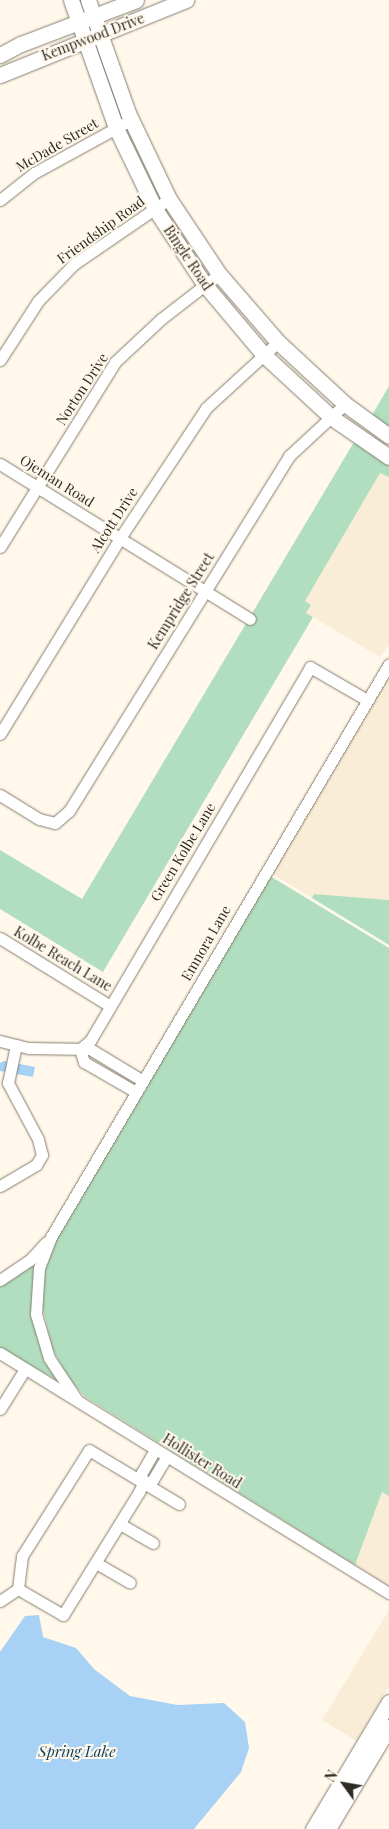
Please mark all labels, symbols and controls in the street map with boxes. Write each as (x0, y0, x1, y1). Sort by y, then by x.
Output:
street label: Kempwood Drive (39, 10, 147, 64)
street label: McDade Street (13, 115, 101, 175)
street label: Friendship Road (54, 193, 148, 267)
street label: Bingle Road (160, 222, 216, 294)
street label: Norton Drive (53, 350, 111, 428)
street label: Ojeman Road (17, 452, 97, 510)
street label: Alcott Drive (87, 484, 141, 556)
street label: Kempridge Street (145, 550, 217, 652)
street label: Green Kolbe Lane (147, 800, 219, 904)
street label: Emnora Lane (178, 902, 234, 984)
street label: Kolbe Reach Lane (11, 923, 115, 995)
street label: Hollister Road (159, 1430, 245, 1492)
water label: Spring Lake (38, 1743, 116, 1761)
north arrow (319, 1759, 369, 1809)
text: N (320, 1766, 342, 1785)

